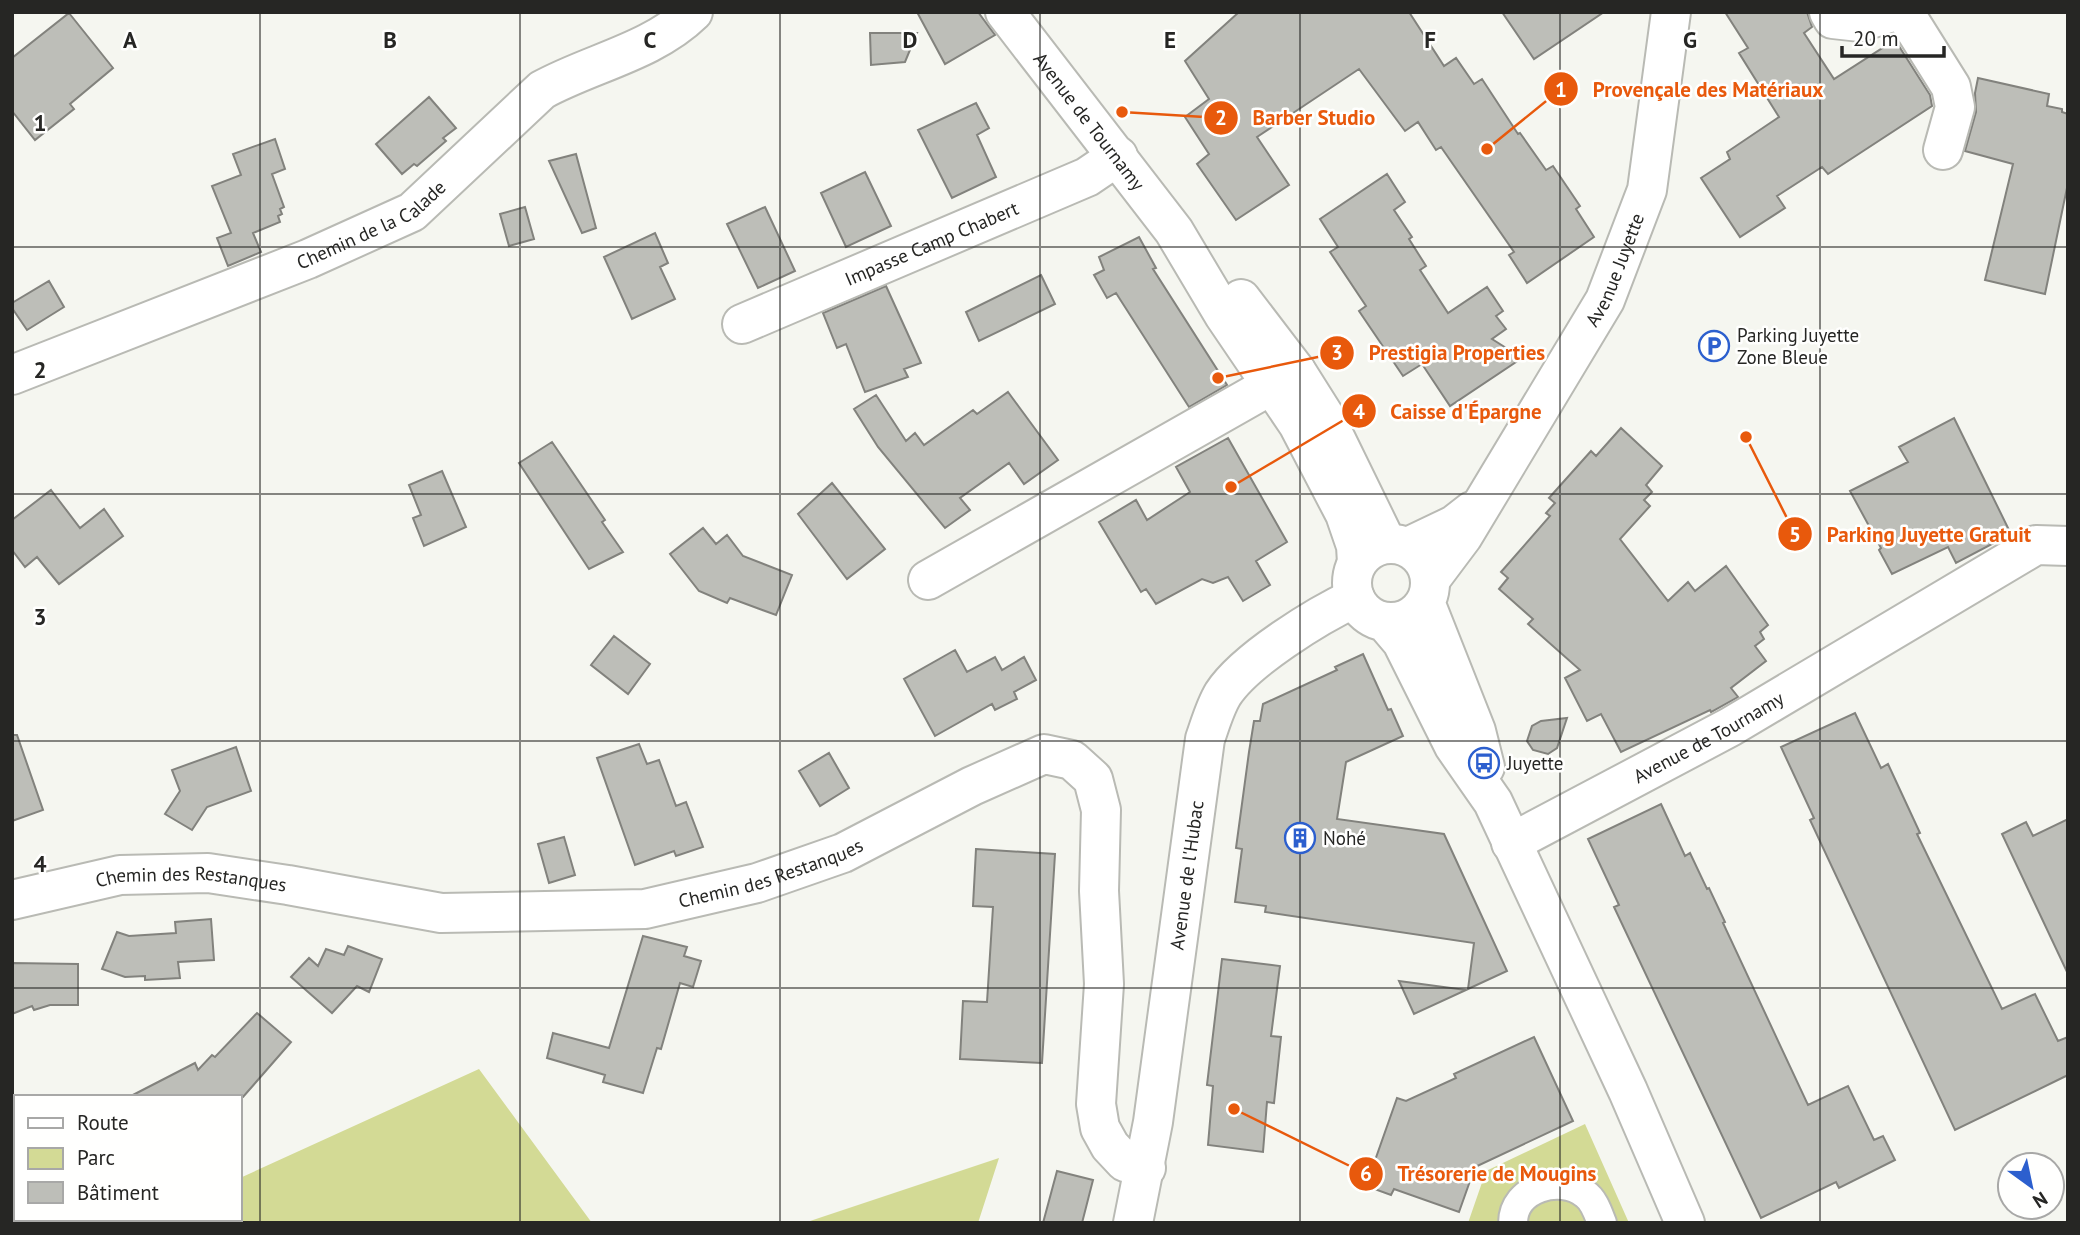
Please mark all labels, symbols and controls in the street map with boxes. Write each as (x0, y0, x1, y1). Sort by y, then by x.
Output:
scale bar (1842, 14, 1944, 58)
text: A (123, 25, 137, 54)
text: B (383, 25, 397, 54)
text: C (644, 25, 657, 54)
text: D (903, 25, 917, 54)
text: E (1164, 25, 1176, 54)
text: F (1424, 25, 1436, 54)
text: G (1683, 25, 1697, 54)
text: 20 m (1853, 25, 1899, 52)
street label: Avenue de Tournamy (1028, 47, 1150, 195)
callout: Provençale des Matériaux (1544, 68, 1837, 110)
text: 1 (1555, 76, 1567, 103)
text: Provençale des Matériaux (1593, 76, 1823, 103)
callout: Barber Studio (1204, 97, 1390, 139)
text: 2 (1215, 104, 1227, 131)
text: Barber Studio (1253, 104, 1375, 131)
text: 1 (33, 108, 47, 137)
street label: Chemin de la Calade (293, 175, 450, 274)
street label: Impasse Camp Chabert (841, 195, 1022, 291)
street label: Avenue Juyette (1580, 210, 1649, 331)
place label: Parking Juyette Zone Bleue (1737, 323, 1859, 369)
parking icon: Parking Juyette Zone Bleue (1697, 329, 1731, 363)
callout: Prestigia Properties (1319, 332, 1559, 374)
text: 3 (1331, 339, 1343, 366)
text: Prestigia Properties (1369, 339, 1545, 366)
text: 2 (33, 355, 47, 384)
callout: Caisse d'Épargne (1342, 390, 1556, 432)
text: 4 (1353, 398, 1365, 425)
text: Caisse d'Épargne (1390, 398, 1542, 425)
callout: Parking Juyette Gratuit (1778, 513, 2045, 555)
text: 5 (1789, 521, 1801, 548)
text: Parking Juyette Gratuit (1827, 521, 2032, 548)
text: 3 (33, 602, 47, 631)
street label: Avenue de Tournamy (1629, 686, 1788, 788)
bus stop icon: Juyette (1467, 746, 1501, 780)
place label: Juyette (1506, 751, 1563, 775)
street label: Avenue de l'Hubac (1164, 799, 1209, 951)
building icon: Nohé (1283, 821, 1317, 855)
place label: Nohé (1323, 826, 1366, 850)
street label: Chemin des Restanques (676, 833, 867, 913)
text: 4 (33, 849, 47, 878)
street label: Chemin des Restanques (93, 861, 288, 897)
legend (14, 1095, 242, 1221)
text: Route (77, 1109, 129, 1136)
text: Parc (77, 1144, 115, 1171)
north arrow (1996, 1151, 2066, 1221)
callout: Trésorerie de Mougins (1348, 1153, 1610, 1195)
text: 6 (1360, 1160, 1372, 1187)
text: Trésorerie de Mougins (1398, 1160, 1597, 1187)
text: Bâtiment (77, 1179, 159, 1206)
text: N (2028, 1187, 2052, 1214)

